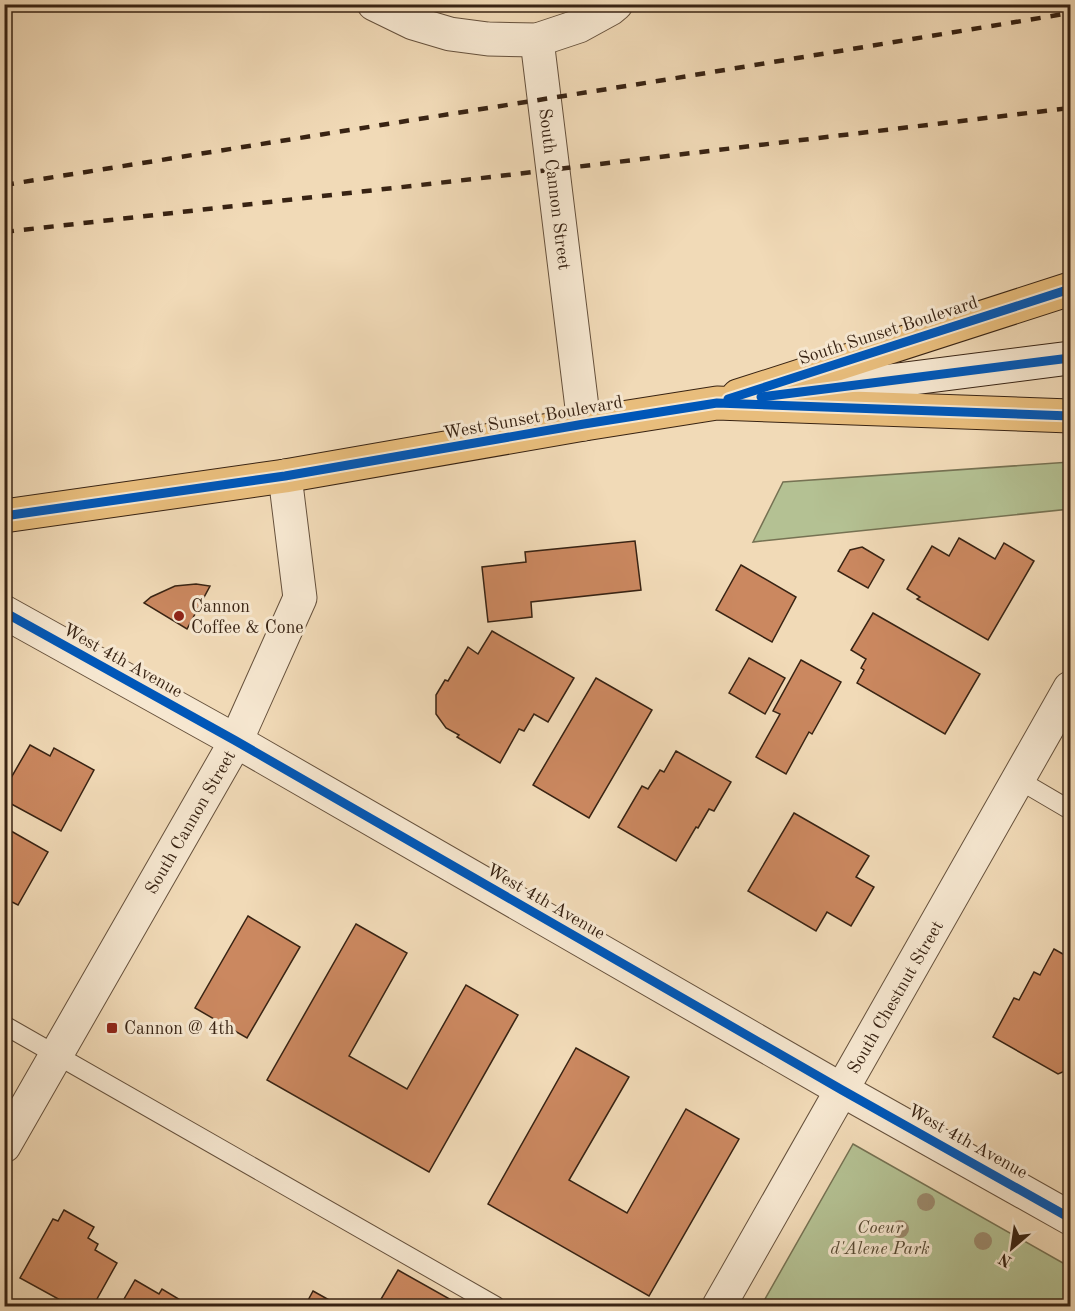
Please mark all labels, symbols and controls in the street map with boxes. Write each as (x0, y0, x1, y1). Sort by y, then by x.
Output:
street label: South Cannon Street (535, 107, 573, 271)
street label: South Sunset Boulevard (796, 293, 980, 368)
street label: West Sunset Boulevard (442, 393, 624, 443)
place label: Cannon Coffee & Cone (191, 598, 304, 637)
marker: Cannon Coffee & Cone (172, 609, 186, 623)
street label: West 4th Avenue (60, 621, 185, 701)
street label: South Cannon Street (142, 748, 239, 897)
street label: West 4th Avenue (483, 861, 608, 943)
street label: South Chestnut Street (845, 918, 947, 1077)
place label: Cannon @ 4th (124, 1020, 235, 1038)
marker: Cannon @ 4th (105, 1021, 119, 1035)
street label: West 4th Avenue (905, 1102, 1030, 1182)
north arrow (982, 1218, 1042, 1278)
park label: Coeur d'Alene Park (830, 1219, 930, 1258)
text: N (996, 1249, 1015, 1269)

